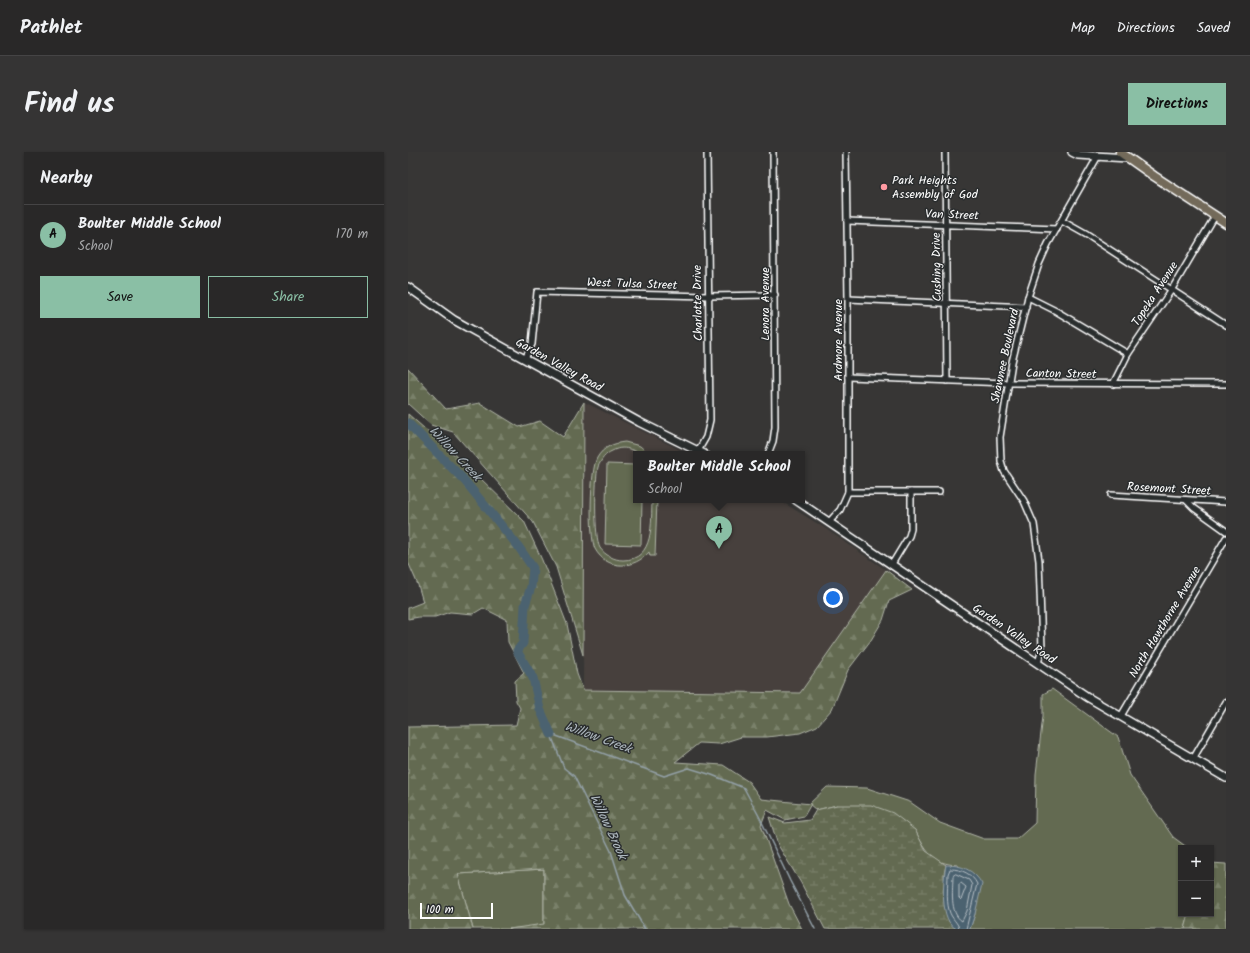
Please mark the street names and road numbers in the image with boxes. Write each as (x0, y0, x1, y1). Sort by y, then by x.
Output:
street label: Van Street (925, 205, 979, 225)
street label: Cushing Drive (927, 232, 947, 302)
street label: Topeka Avenue (1127, 257, 1184, 330)
street label: Charlotte Drive (688, 264, 708, 341)
street label: Lenora Avenue (756, 267, 775, 341)
street label: West Tulsa Street (586, 273, 678, 295)
street label: Ardmore Avenue (829, 299, 848, 381)
street label: Shawnee Boulevard (986, 306, 1025, 405)
street label: Garden Valley Road (512, 333, 607, 397)
street label: Canton Street (1025, 364, 1097, 384)
street label: Rosemont Street (1126, 477, 1212, 501)
street label: North Hawthorne Avenue (1124, 562, 1206, 682)
street label: Garden Valley Road (968, 599, 1060, 670)

